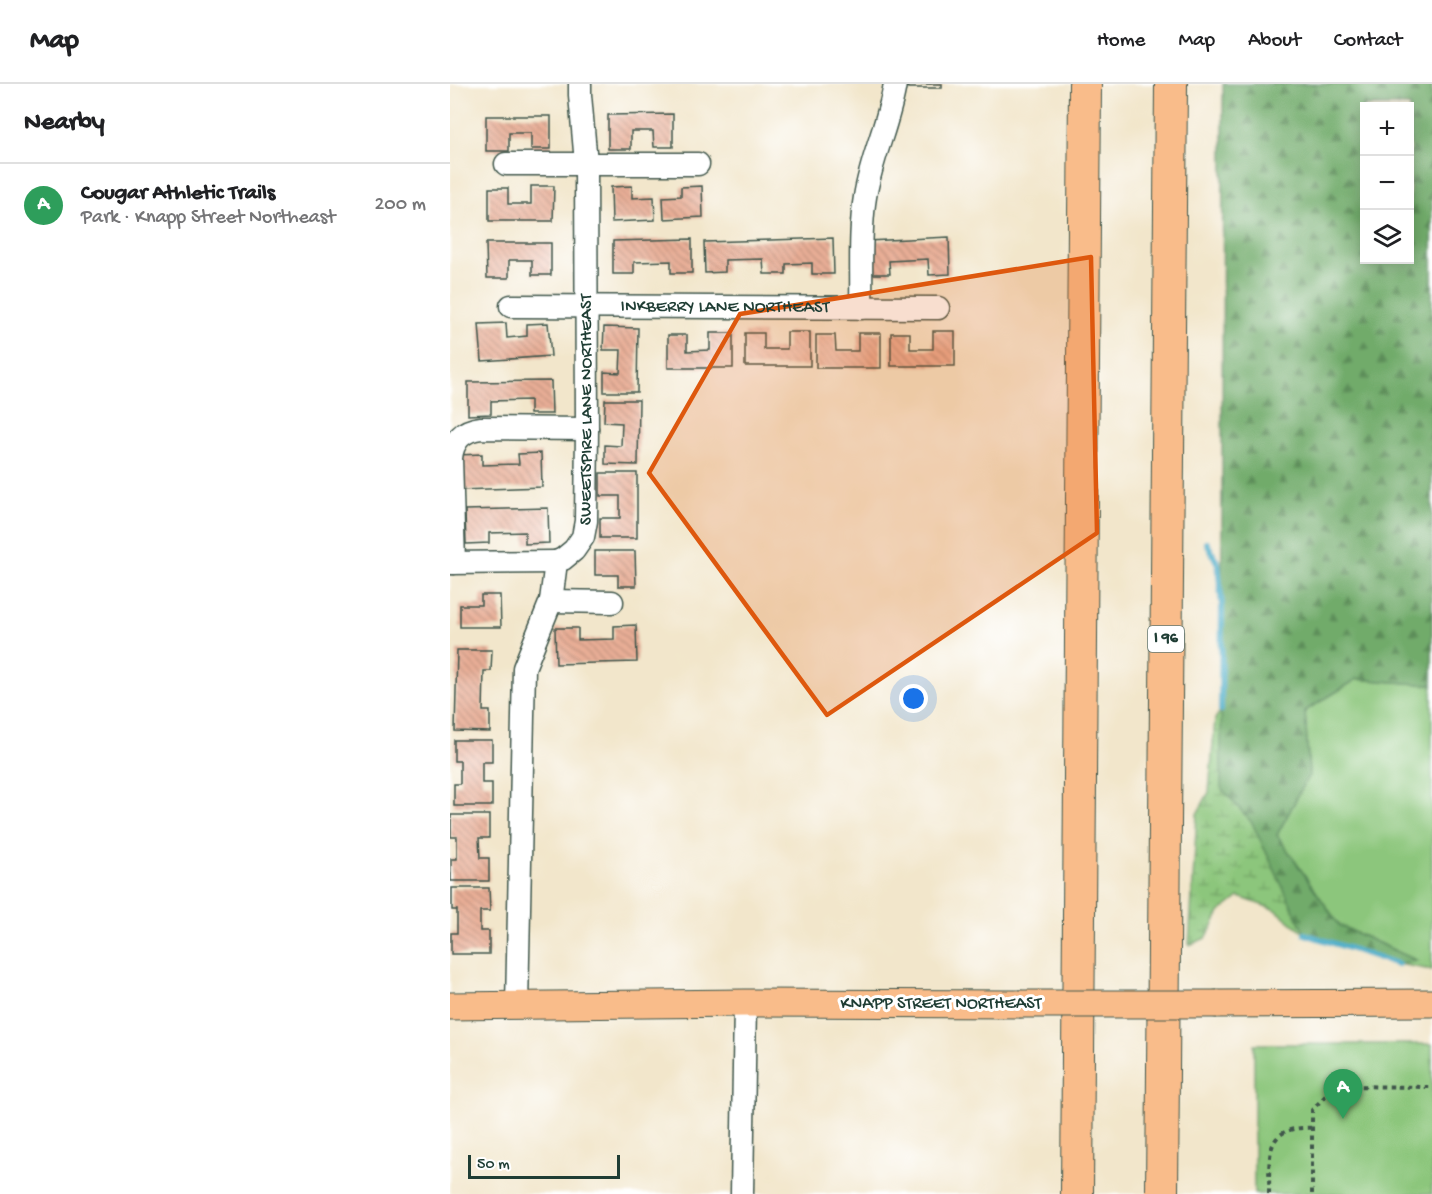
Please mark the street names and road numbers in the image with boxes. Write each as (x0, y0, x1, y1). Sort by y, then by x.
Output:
street label: SWEETSPIRE LANE NORTHEAST (575, 293, 598, 527)
street label: INKBERRY LANE NORTHEAST (621, 296, 831, 318)
road number: I 96 (1148, 626, 1184, 652)
street label: KNAPP STREET NORTHEAST (840, 994, 1043, 1015)

